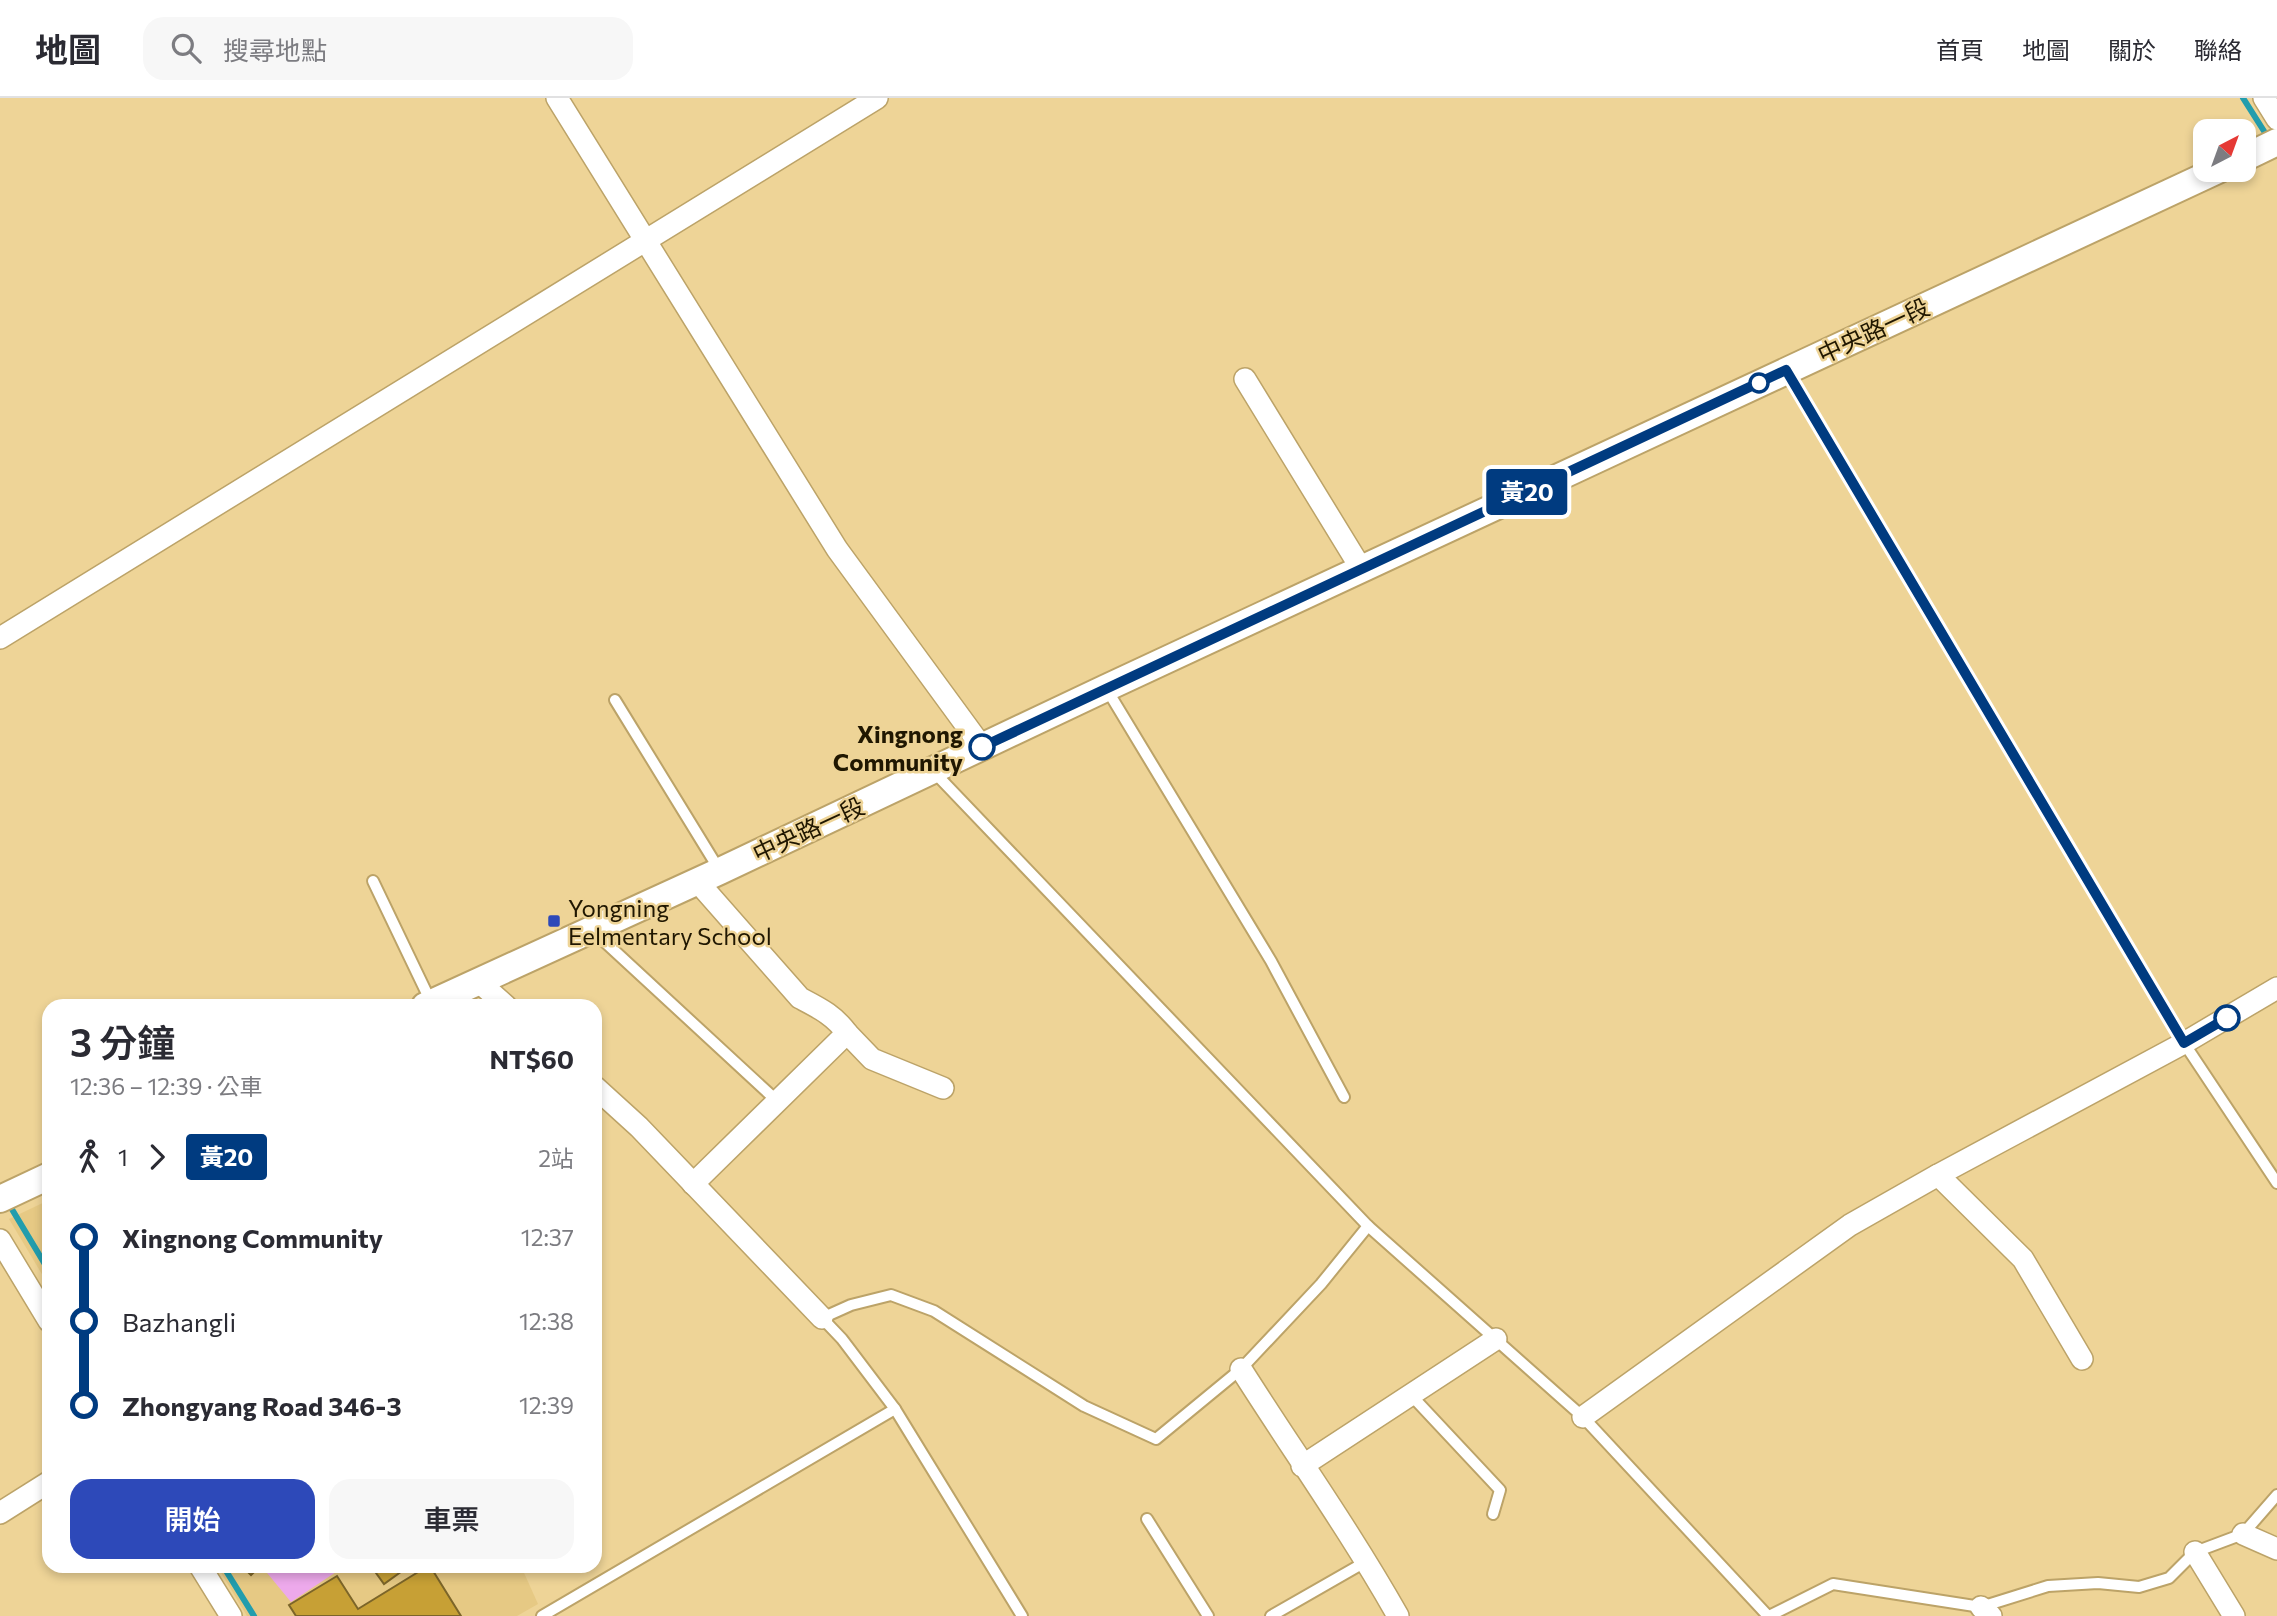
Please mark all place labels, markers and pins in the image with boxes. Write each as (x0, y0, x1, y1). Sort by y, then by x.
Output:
unlabelled marker (1749, 373, 1769, 393)
place label: Xingnong Community (833, 719, 963, 776)
marker: Xingnong Community (969, 734, 995, 760)
place label: Yongning Eelmentary School (568, 893, 772, 950)
marker: Yongning Eelmentary School (546, 913, 562, 929)
unlabelled marker (2214, 1005, 2240, 1031)

